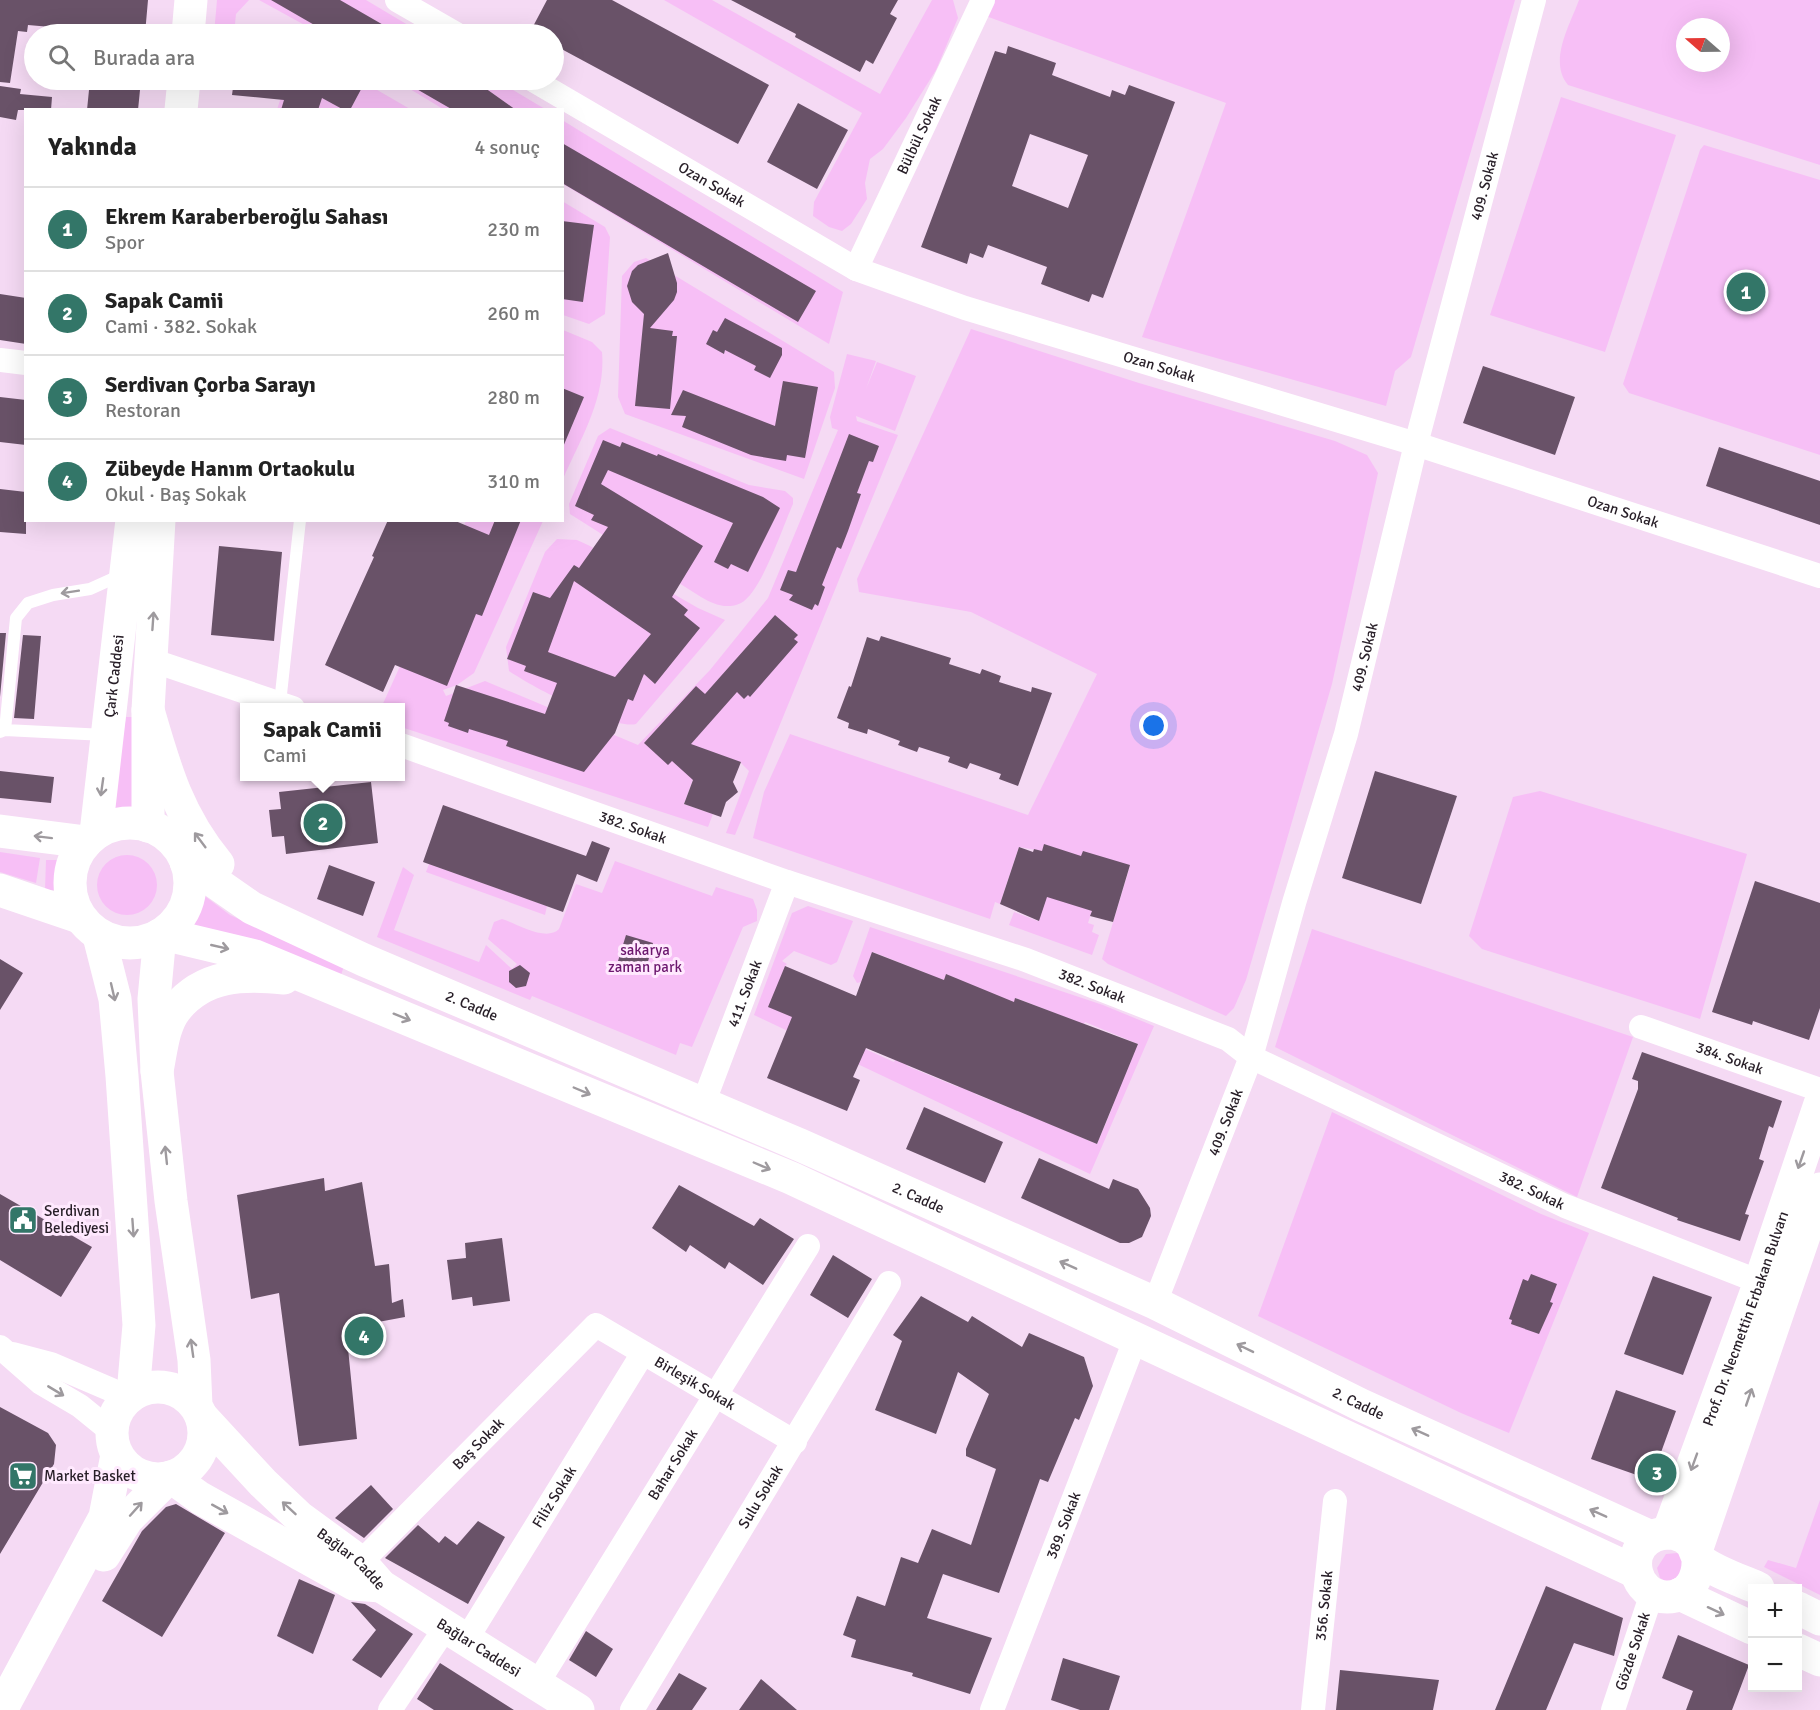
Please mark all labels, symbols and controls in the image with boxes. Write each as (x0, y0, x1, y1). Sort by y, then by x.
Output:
north arrow (1676, 18, 1730, 72)
search box (24, 24, 564, 90)
icon: search (45, 41, 78, 74)
text: Burada ara (93, 44, 195, 71)
street label: Bülbül Sokak (893, 93, 946, 177)
text: Yakında (48, 131, 137, 163)
text: 4 sonuç (474, 135, 540, 160)
street label: 409. Sokak (1467, 149, 1502, 222)
street label: Ozan Sokak (675, 158, 749, 211)
text: Ekrem Karaberberoğlu Sahası (105, 203, 388, 230)
text: 1 (62, 217, 73, 242)
text: 230 m (487, 217, 540, 242)
text: Spor (105, 230, 144, 255)
pin: 1 (1726, 270, 1766, 314)
text: Sapak Camii (105, 287, 224, 314)
text: 2 (62, 301, 73, 326)
text: 260 m (487, 301, 540, 326)
text: Cami · 382. Sokak (105, 314, 257, 339)
street label: Ozan Sokak (1121, 347, 1198, 386)
text: Serdivan Çorba Sarayı (105, 371, 316, 398)
text: 3 (62, 385, 73, 410)
text: 280 m (487, 385, 540, 410)
text: Restoran (105, 398, 181, 423)
text: Zübeyde Hanım Ortaokulu (105, 455, 355, 482)
text: 4 (62, 469, 73, 494)
text: 310 m (487, 469, 540, 494)
text: Okul · Baş Sokak (105, 482, 247, 507)
street label: Ozan Sokak (1585, 492, 1662, 532)
one-way arrow (61, 587, 81, 598)
one-way arrow (148, 611, 159, 631)
street label: 409. Sokak (1348, 620, 1382, 693)
street label: Çark Caddesi (100, 633, 128, 719)
popup (240, 703, 405, 781)
your location (1139, 711, 1168, 740)
text: Sapak Camii (263, 716, 382, 743)
text: Cami (263, 743, 307, 768)
one-way arrow (96, 777, 107, 797)
pin: 2 (304, 800, 342, 846)
street label: 382. Sokak (597, 807, 669, 848)
one-way arrow (33, 832, 53, 843)
one-way arrow (194, 833, 206, 849)
park label: sakarya zaman park (608, 941, 682, 976)
one-way arrow (210, 942, 229, 954)
street label: 411. Sokak (724, 957, 766, 1030)
street label: 382. Sokak (1056, 965, 1129, 1007)
one-way arrow (108, 982, 119, 1001)
street label: 2. Cadde (443, 987, 501, 1025)
one-way arrow (392, 1012, 410, 1023)
street label: 384. Sokak (1693, 1038, 1766, 1079)
one-way arrow (572, 1086, 591, 1097)
street label: 409. Sokak (1204, 1086, 1247, 1158)
one-way arrow (160, 1145, 171, 1165)
one-way arrow (1795, 1150, 1806, 1169)
one-way arrow (752, 1161, 771, 1172)
street label: 382. Sokak (1496, 1167, 1568, 1214)
street label: 2. Cadde (889, 1178, 947, 1217)
place label: Serdivan Belediyesi (44, 1202, 109, 1237)
public building icon: Serdivan Belediyesi (7, 1204, 39, 1236)
street label: Prof. Dr. Necmettin Erbakan Bulvarı (1699, 1209, 1792, 1429)
one-way arrow (127, 1218, 138, 1238)
one-way arrow (1059, 1259, 1078, 1270)
pin: 4 (344, 1314, 384, 1358)
one-way arrow (186, 1339, 197, 1359)
one-way arrow (1236, 1341, 1254, 1353)
street label: Birleşik Sokak (651, 1352, 739, 1414)
street label: 2. Cadde (1330, 1383, 1387, 1423)
one-way arrow (46, 1386, 64, 1397)
one-way arrow (1745, 1388, 1756, 1407)
street label: Baş Sokak (449, 1414, 508, 1473)
street label: Bahar Sokak (644, 1425, 702, 1503)
one-way arrow (1412, 1425, 1430, 1437)
pin: 3 (1638, 1450, 1676, 1496)
one-way arrow (1688, 1452, 1699, 1471)
supermarket icon: Market Basket (7, 1460, 39, 1492)
street label: Sulu Sokak (734, 1461, 787, 1532)
street label: Filiz Sokak (528, 1462, 580, 1531)
place label: Market Basket (44, 1467, 136, 1485)
street label: 389. Sokak (1042, 1489, 1085, 1561)
one-way arrow (282, 1501, 297, 1515)
one-way arrow (129, 1502, 143, 1517)
one-way arrow (211, 1503, 228, 1515)
one-way arrow (1589, 1506, 1607, 1518)
street label: Bağlar Cadde (313, 1524, 389, 1594)
street label: 356. Sokak (1311, 1569, 1337, 1642)
map controls (1748, 1584, 1802, 1692)
button: + (1748, 1584, 1802, 1638)
one-way arrow (1707, 1606, 1725, 1618)
street label: Gözde Sokak (1611, 1609, 1654, 1693)
street label: Bağlar Caddesi (433, 1614, 524, 1681)
button: − (1748, 1638, 1802, 1692)

